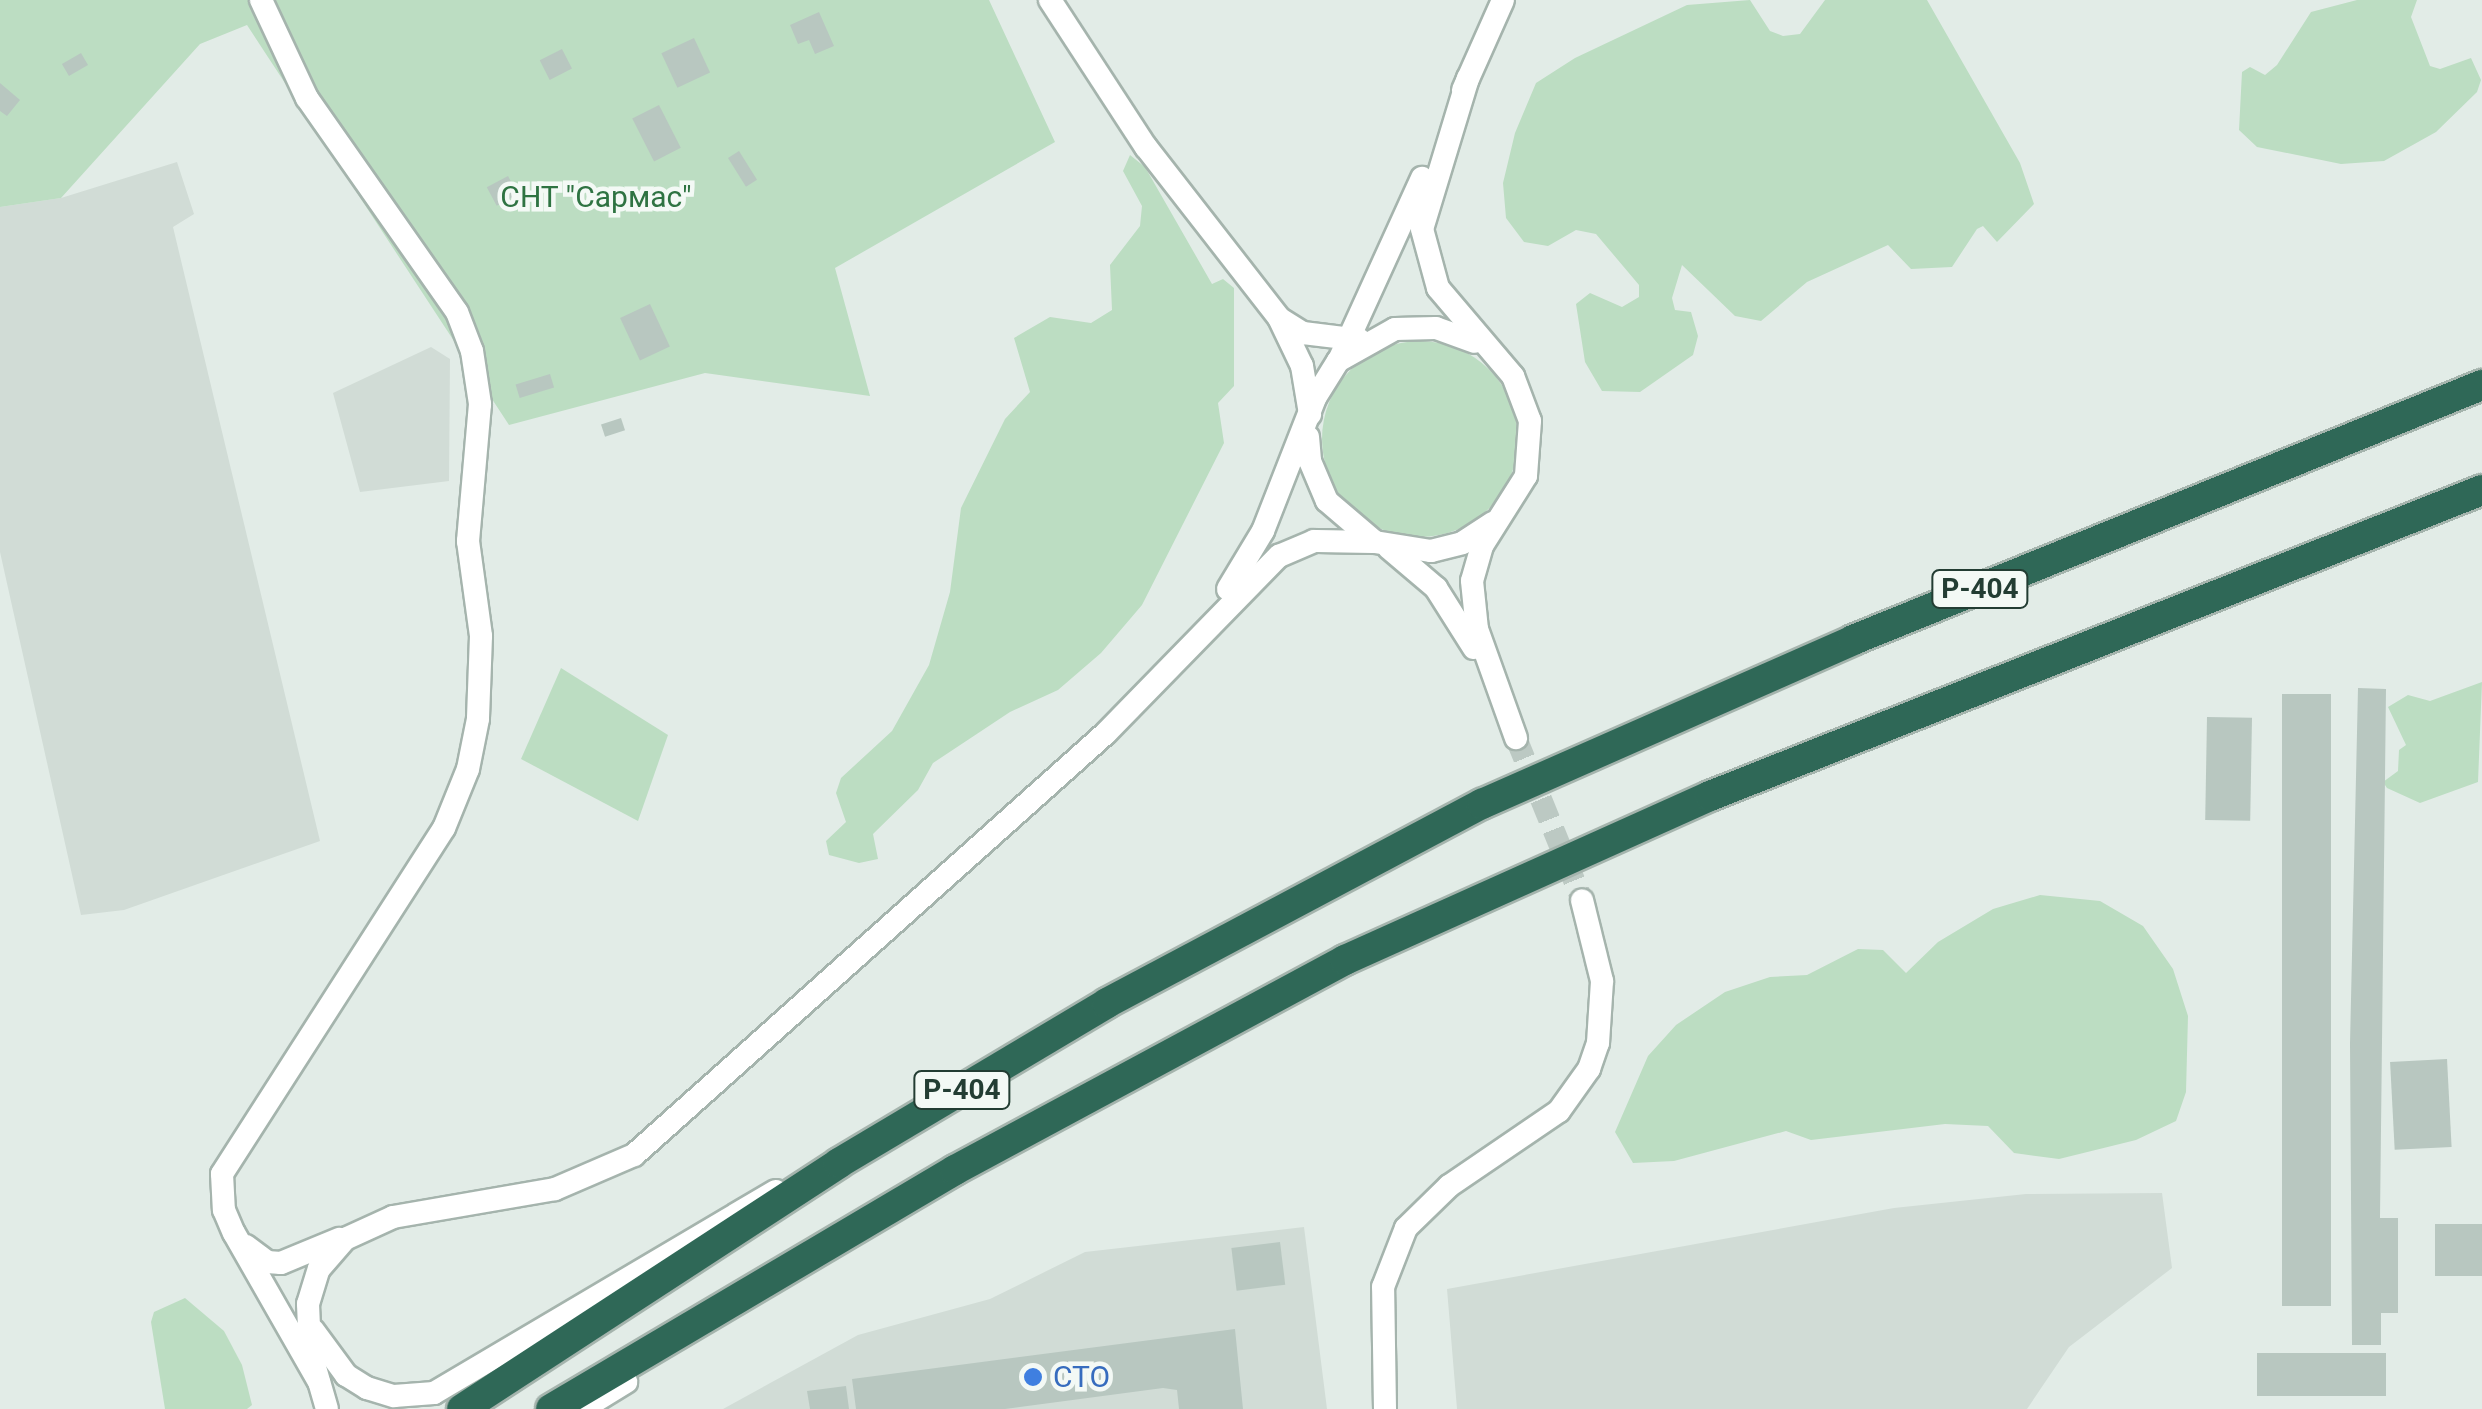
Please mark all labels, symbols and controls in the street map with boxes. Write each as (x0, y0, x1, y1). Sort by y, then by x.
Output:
park label: СНТ "Сармас" (500, 179, 692, 215)
road number: Р-404 (1930, 566, 2030, 612)
road number: Р-404 (912, 1067, 1012, 1113)
place label: СТО (1053, 1359, 1110, 1395)
marker: СТО (1022, 1366, 1044, 1388)

